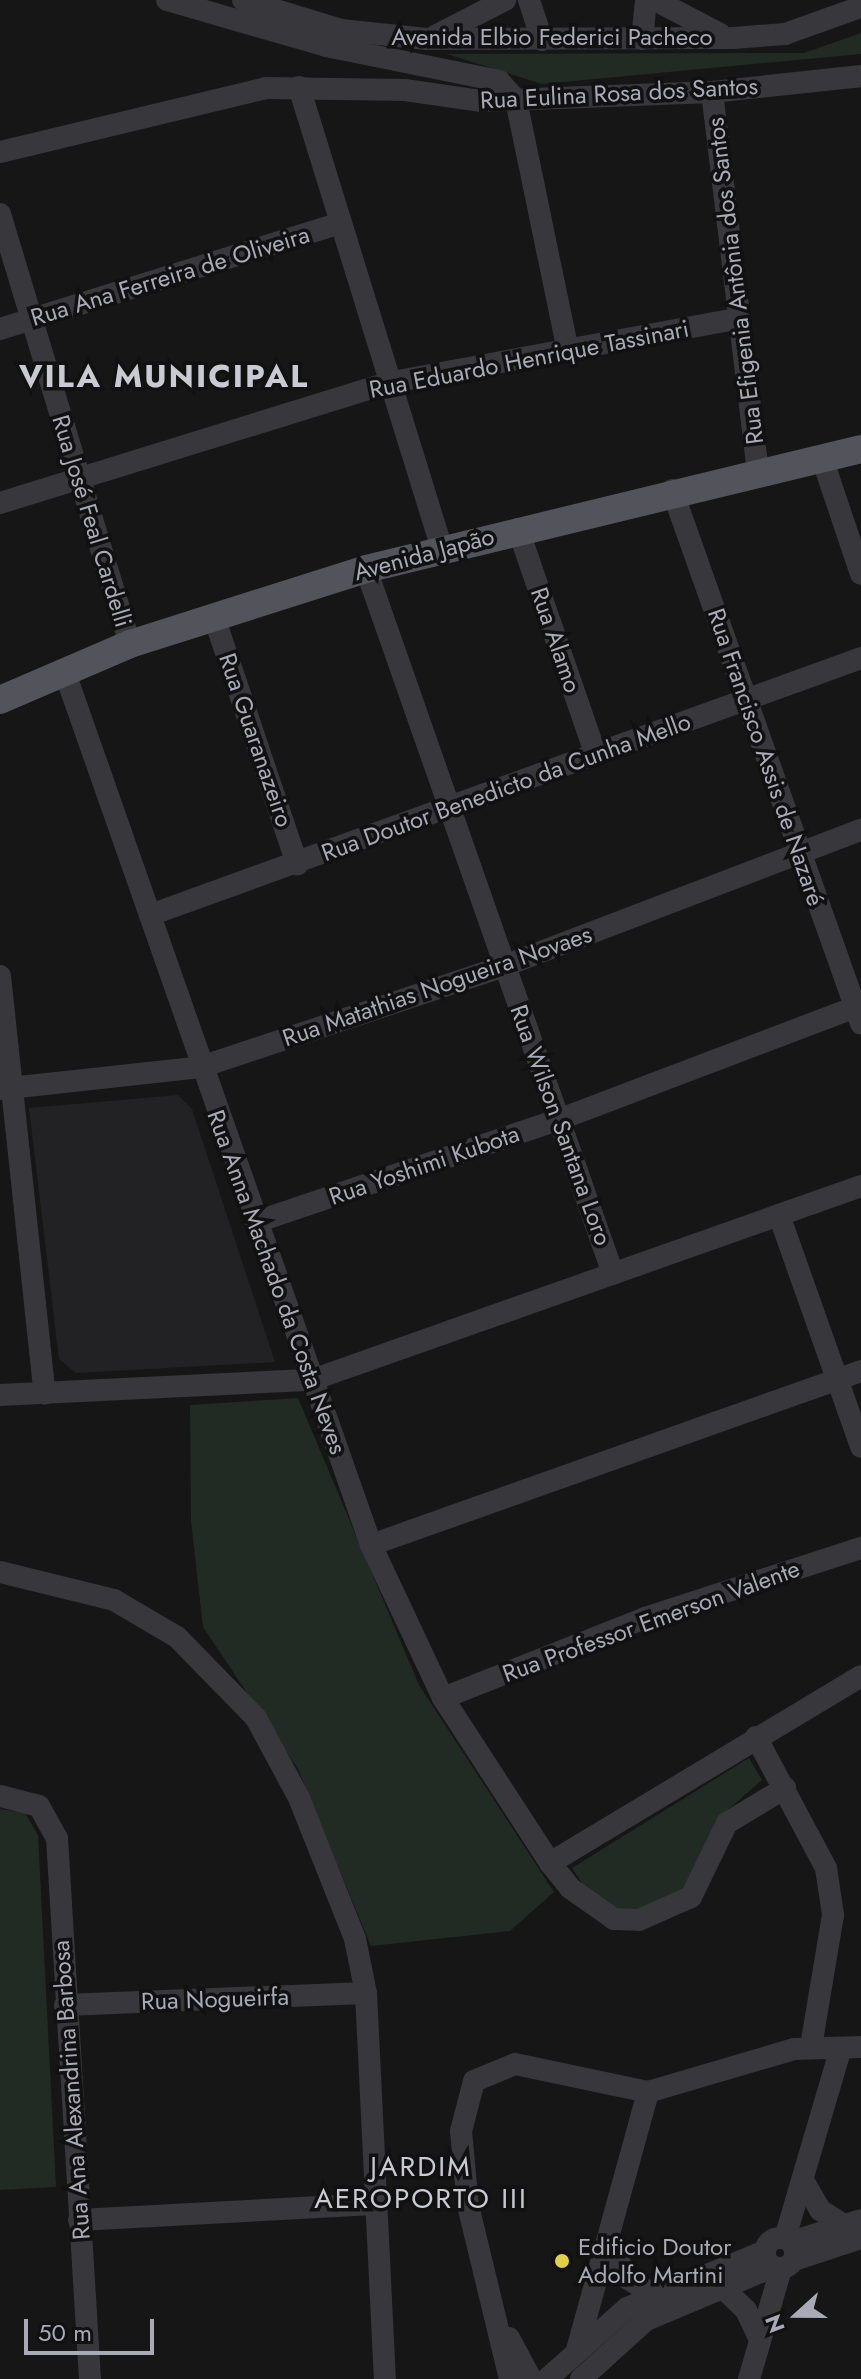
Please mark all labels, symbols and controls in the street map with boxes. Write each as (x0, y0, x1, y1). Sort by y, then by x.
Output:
street label: Avenida Elbio Federici Pacheco (391, 23, 713, 51)
street label: Rua Eulina Rosa dos Santos (479, 71, 759, 115)
street label: Rua Efigenia Antônia dos Santos (701, 116, 769, 446)
street label: Rua Ana Ferreira de Oliveira (27, 220, 313, 332)
street label: Rua Eduardo Henrique Tassinari (367, 314, 691, 404)
district label: VILA MUNICIPAL (19, 357, 309, 395)
street label: Rua José Feal Cardelli (46, 411, 138, 631)
street label: Avenida Japão (351, 521, 497, 587)
street label: Rua Alamo (525, 584, 587, 696)
street label: Rua Francisco Assis de Nazaré (702, 605, 830, 909)
street label: Rua Guaranazeiro (213, 649, 299, 831)
street label: Rua Doutor Benedicto da Cunha Mello (318, 707, 694, 867)
street label: Rua Matathias Nogueira Novaes (279, 919, 595, 1053)
street label: Rua Wilson Santana Loro (504, 1001, 618, 1249)
street label: Rua Anna Machado da Costa Neves (201, 1106, 353, 1458)
street label: Rua Yoshimi Kubota (325, 1119, 523, 1211)
street label: Rua Professor Emerson Valente (498, 1554, 804, 1688)
street label: Rua Ana Alexandrina Barbosa (46, 1939, 96, 2241)
street label: Rua Nogueirfa (141, 1982, 289, 2016)
district label: JARDIM AEROPORTO III (314, 2150, 528, 2216)
place label: Edificio Doutor Adolfo Martini (578, 2233, 731, 2289)
marker: Edificio Doutor Adolfo Martini (553, 2252, 571, 2270)
north arrow (757, 2275, 837, 2355)
scale bar (28, 2303, 158, 2353)
text: N (757, 2310, 793, 2337)
text: 50 m (38, 2315, 92, 2350)

